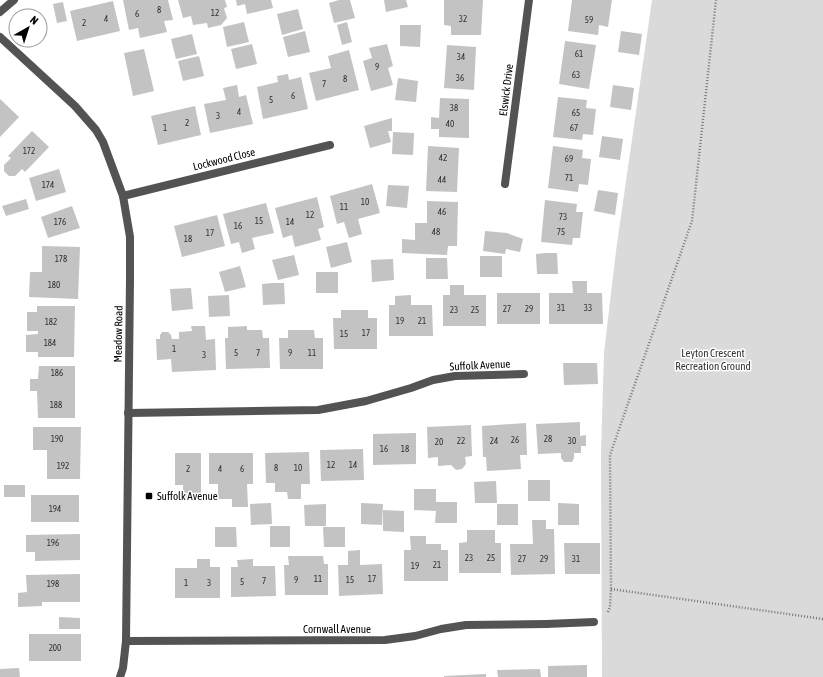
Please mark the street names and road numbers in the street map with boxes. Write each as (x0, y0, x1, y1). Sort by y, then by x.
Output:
street label: Elswick Drive (497, 63, 515, 117)
street label: Lockwood Close (192, 145, 256, 173)
street label: Meadow Road (112, 305, 124, 363)
street label: Suffolk Avenue (449, 357, 511, 373)
street label: Cornwall Avenue (303, 623, 371, 635)

